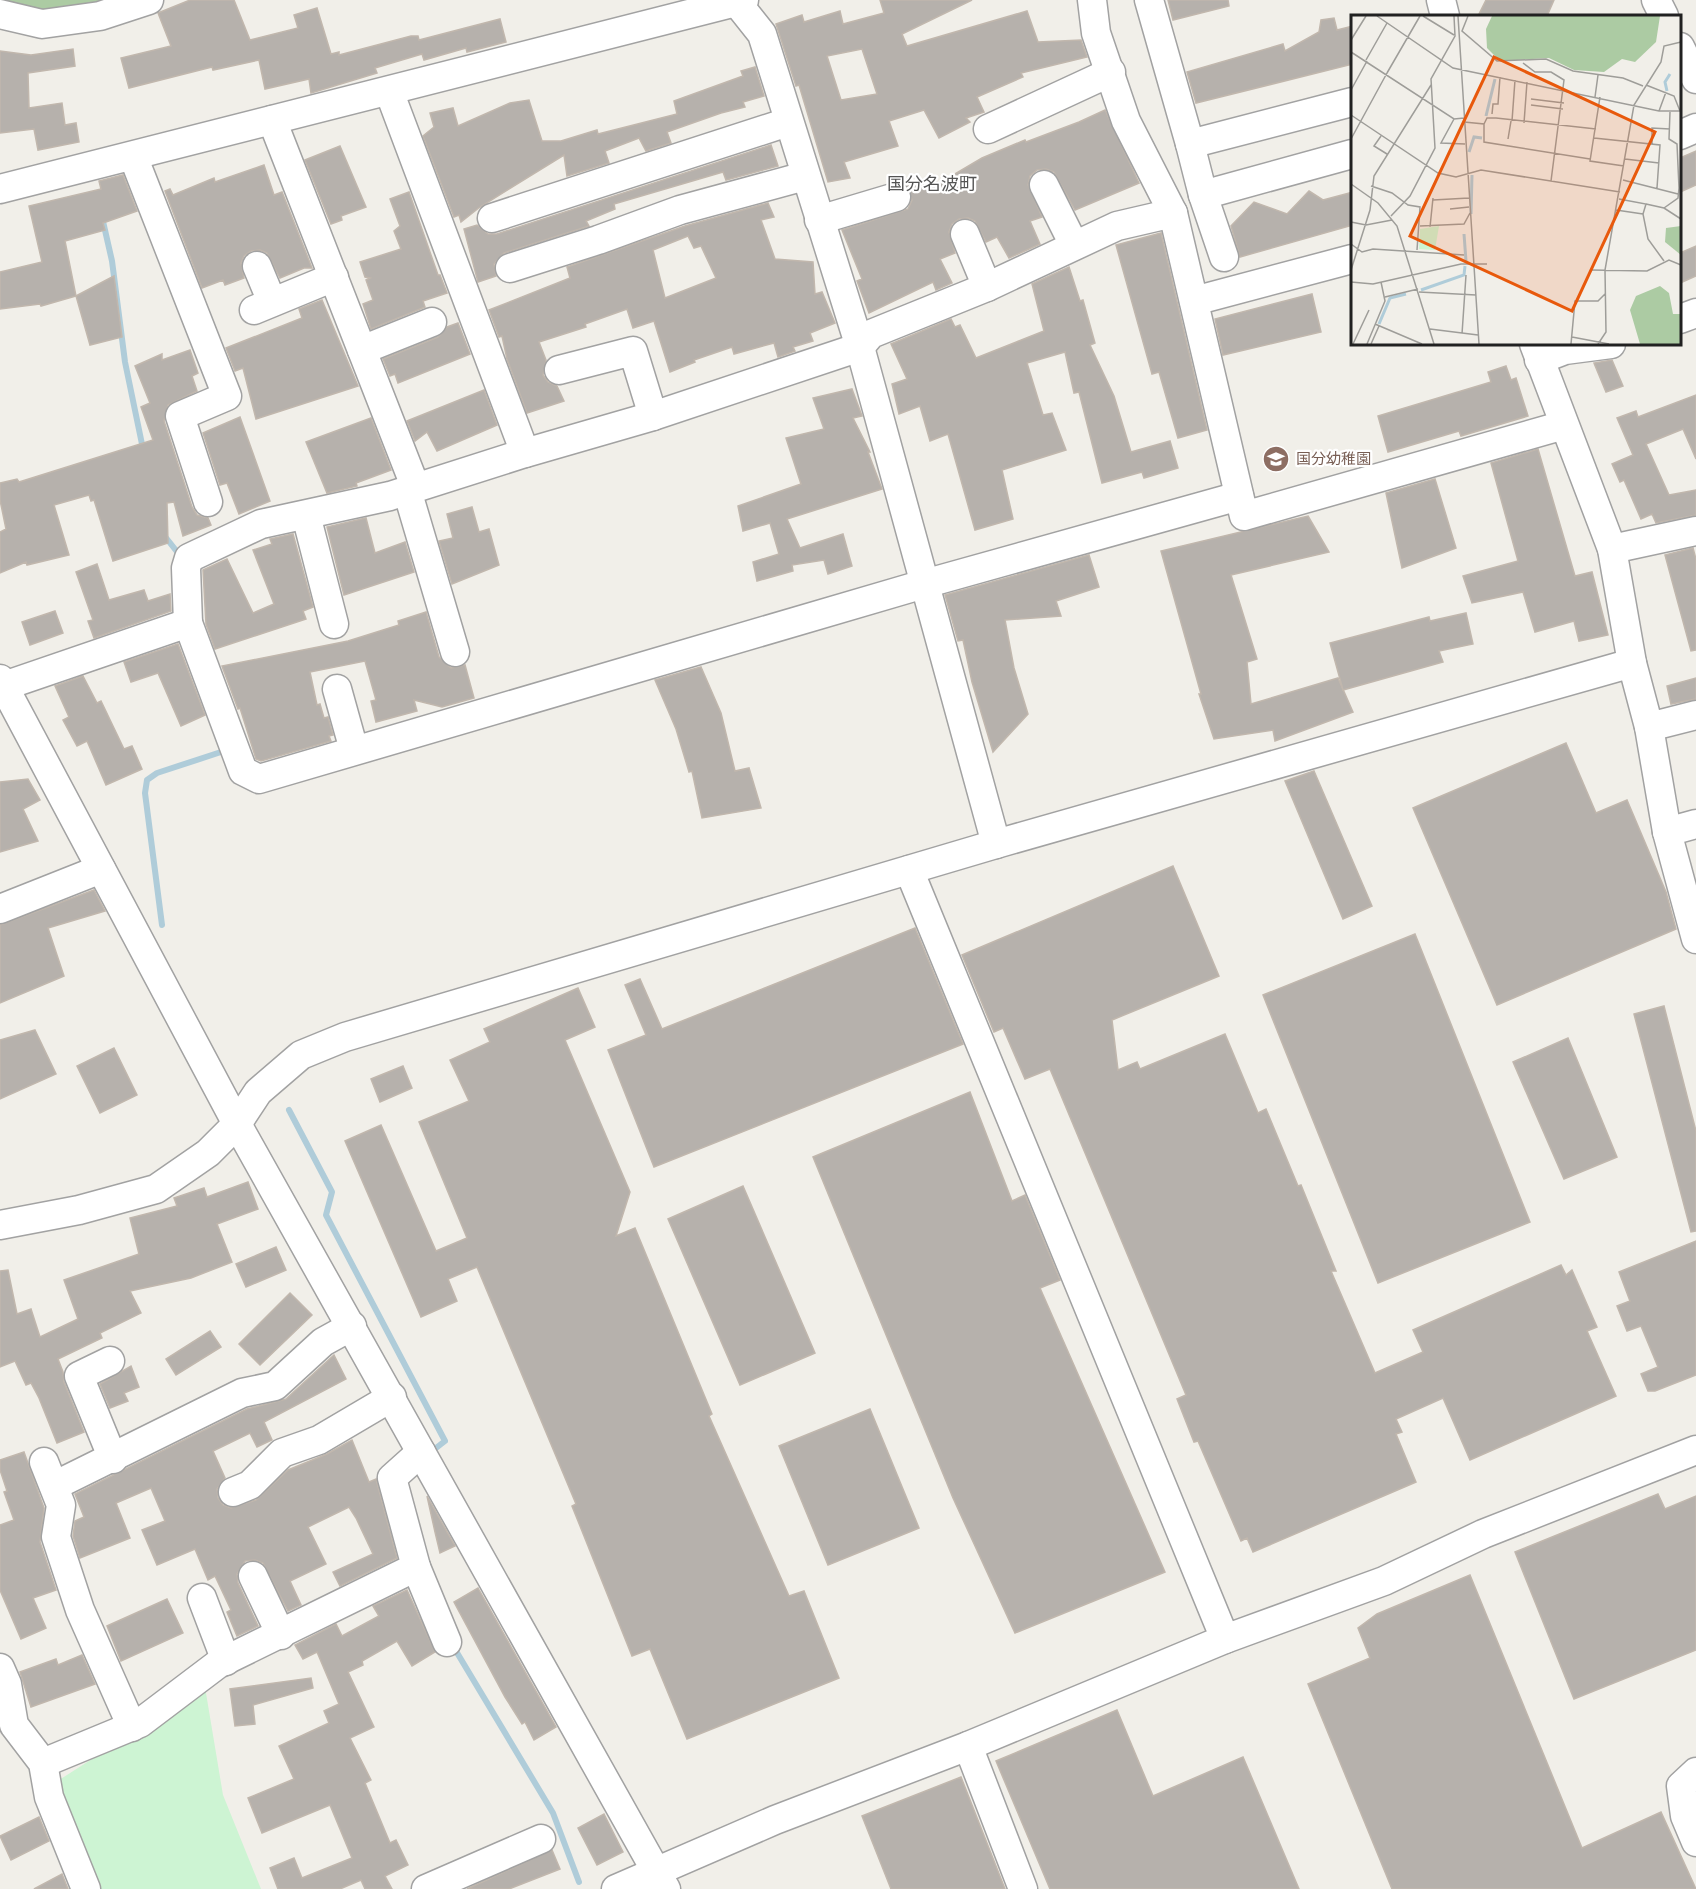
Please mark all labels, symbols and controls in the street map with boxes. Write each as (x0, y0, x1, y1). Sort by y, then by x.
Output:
inset map (1351, 15, 1681, 345)
district label: 国分名波町 (887, 173, 977, 195)
school or university icon: 国分幼稚園 (1261, 444, 1291, 474)
place label: 国分幼稚園 (1296, 450, 1371, 468)

